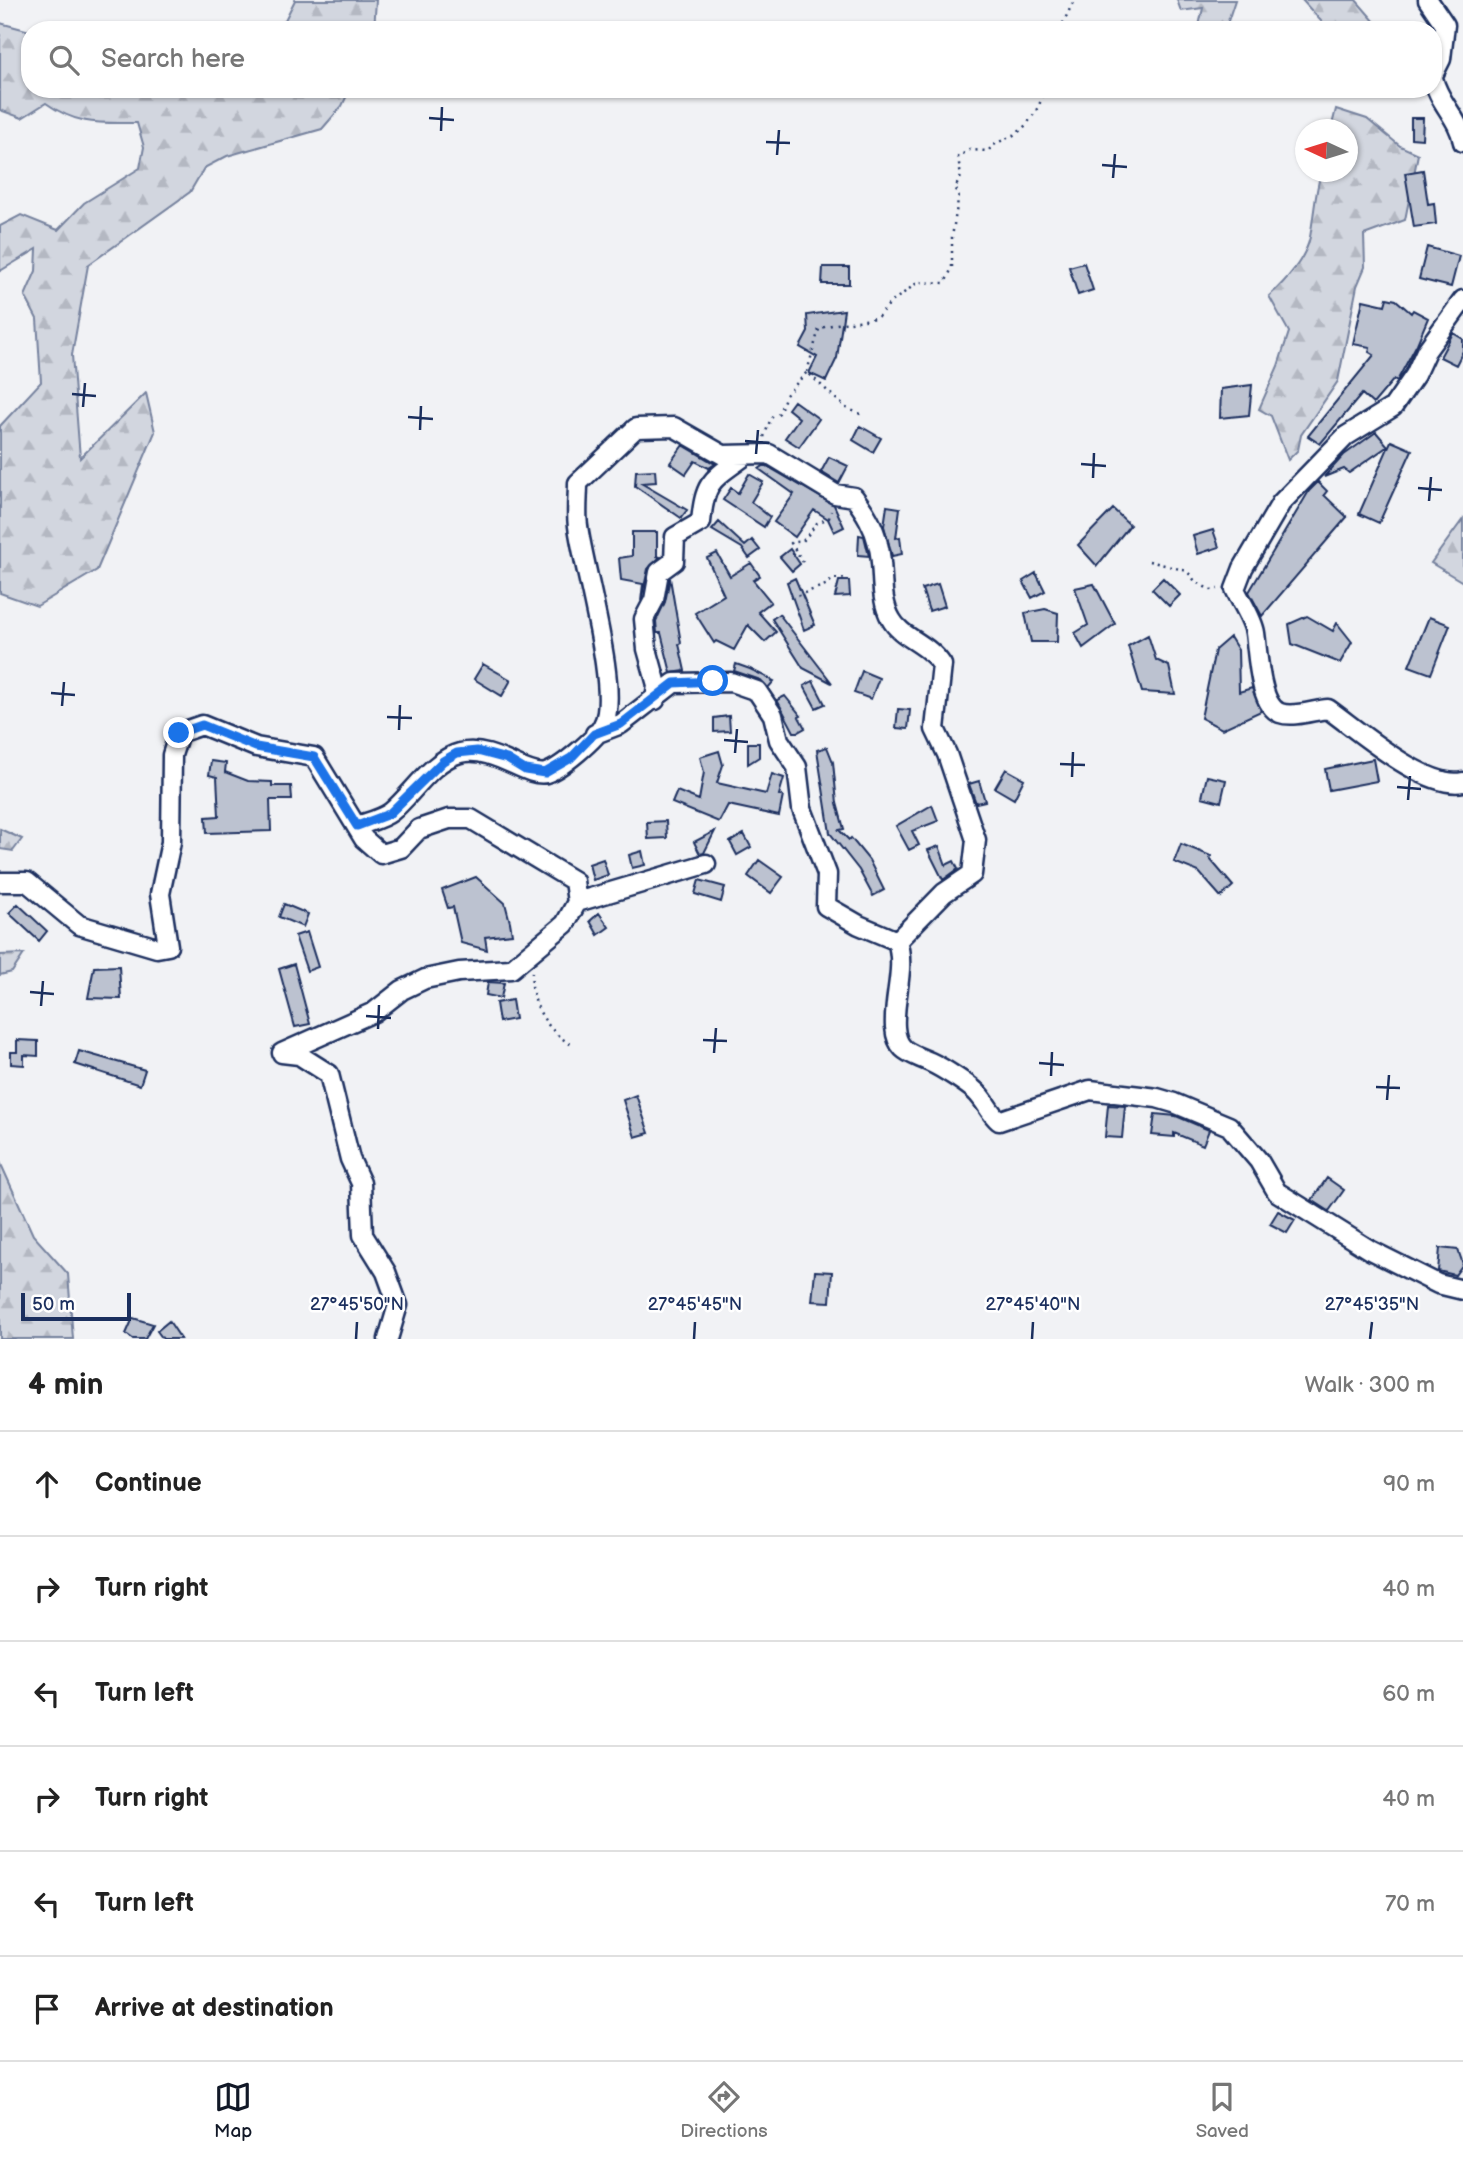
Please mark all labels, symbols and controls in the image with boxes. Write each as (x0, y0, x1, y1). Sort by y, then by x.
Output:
search box (21, 21, 1442, 98)
icon: search (45, 41, 83, 79)
text: Search here (101, 44, 245, 75)
north arrow (1295, 119, 1358, 182)
route start (697, 665, 728, 696)
route end (163, 717, 194, 748)
scale bar (21, 1290, 131, 1322)
text: 50 m (32, 1293, 75, 1316)
text: 27°45'50"N (310, 1294, 404, 1315)
text: 27°45'45"N (648, 1294, 742, 1315)
text: 27°45'40"N (986, 1294, 1080, 1315)
text: 27°45'35"N (1325, 1294, 1419, 1315)
text: 4 min (28, 1367, 103, 1403)
text: Walk · 300 m (1304, 1371, 1435, 1399)
icon: ahead (28, 1465, 66, 1503)
text: Continue (95, 1468, 202, 1499)
text: 90 m (1383, 1470, 1435, 1498)
icon: right (28, 1570, 66, 1608)
text: Turn right (95, 1573, 208, 1604)
text: 40 m (1382, 1575, 1435, 1603)
icon: left (28, 1675, 66, 1713)
text: Turn left (95, 1678, 194, 1709)
text: 60 m (1382, 1680, 1435, 1708)
icon: right (28, 1780, 66, 1818)
text: Turn right (95, 1783, 208, 1814)
text: 40 m (1382, 1785, 1435, 1813)
icon: left (28, 1885, 66, 1923)
text: Turn left (95, 1888, 194, 1919)
text: 70 m (1385, 1890, 1435, 1918)
icon: arrive (28, 1990, 66, 2028)
text: Arrive at destination (95, 1993, 334, 2024)
tab: Map (214, 2078, 252, 2143)
tab: Directions (680, 2078, 768, 2143)
tab: Saved (1196, 2078, 1249, 2143)

